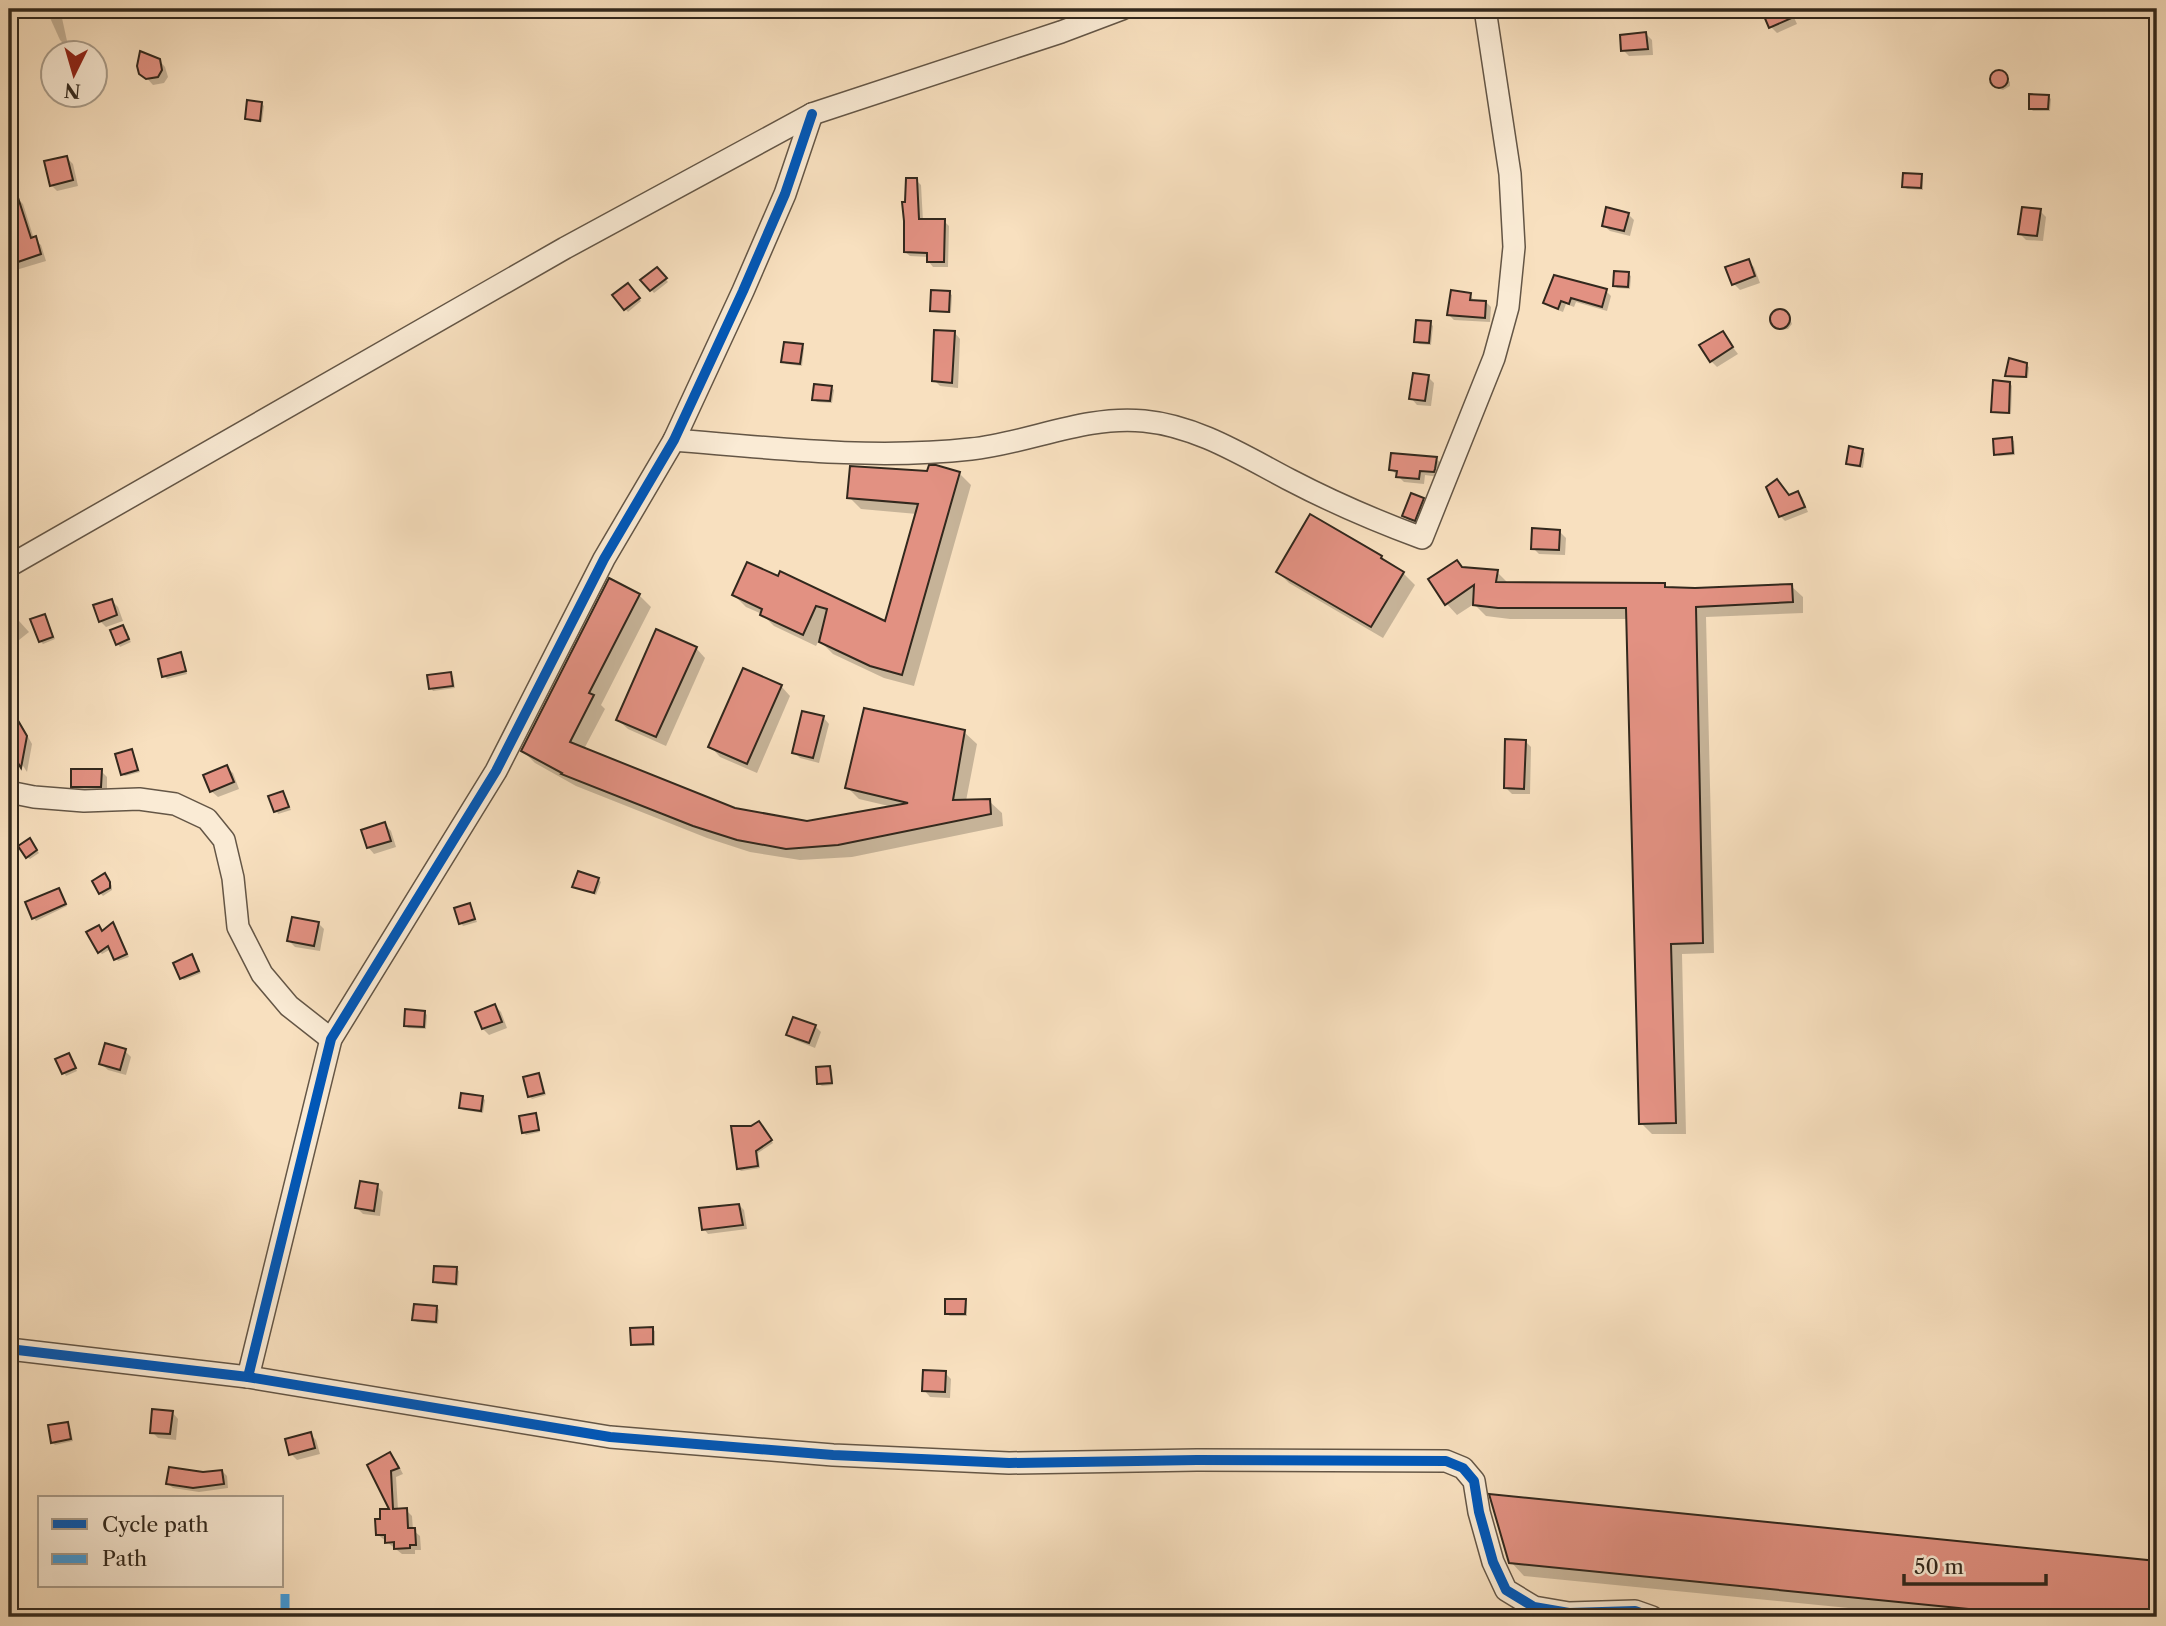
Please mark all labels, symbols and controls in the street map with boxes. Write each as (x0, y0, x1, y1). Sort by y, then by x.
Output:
north arrow (38, 38, 108, 108)
text: N (63, 78, 82, 103)
legend (38, 1496, 284, 1588)
text: Cycle path (102, 1512, 209, 1537)
scale bar (1904, 1542, 2045, 1586)
text: Path (102, 1546, 147, 1571)
text: 50 m (1914, 1554, 1964, 1579)

